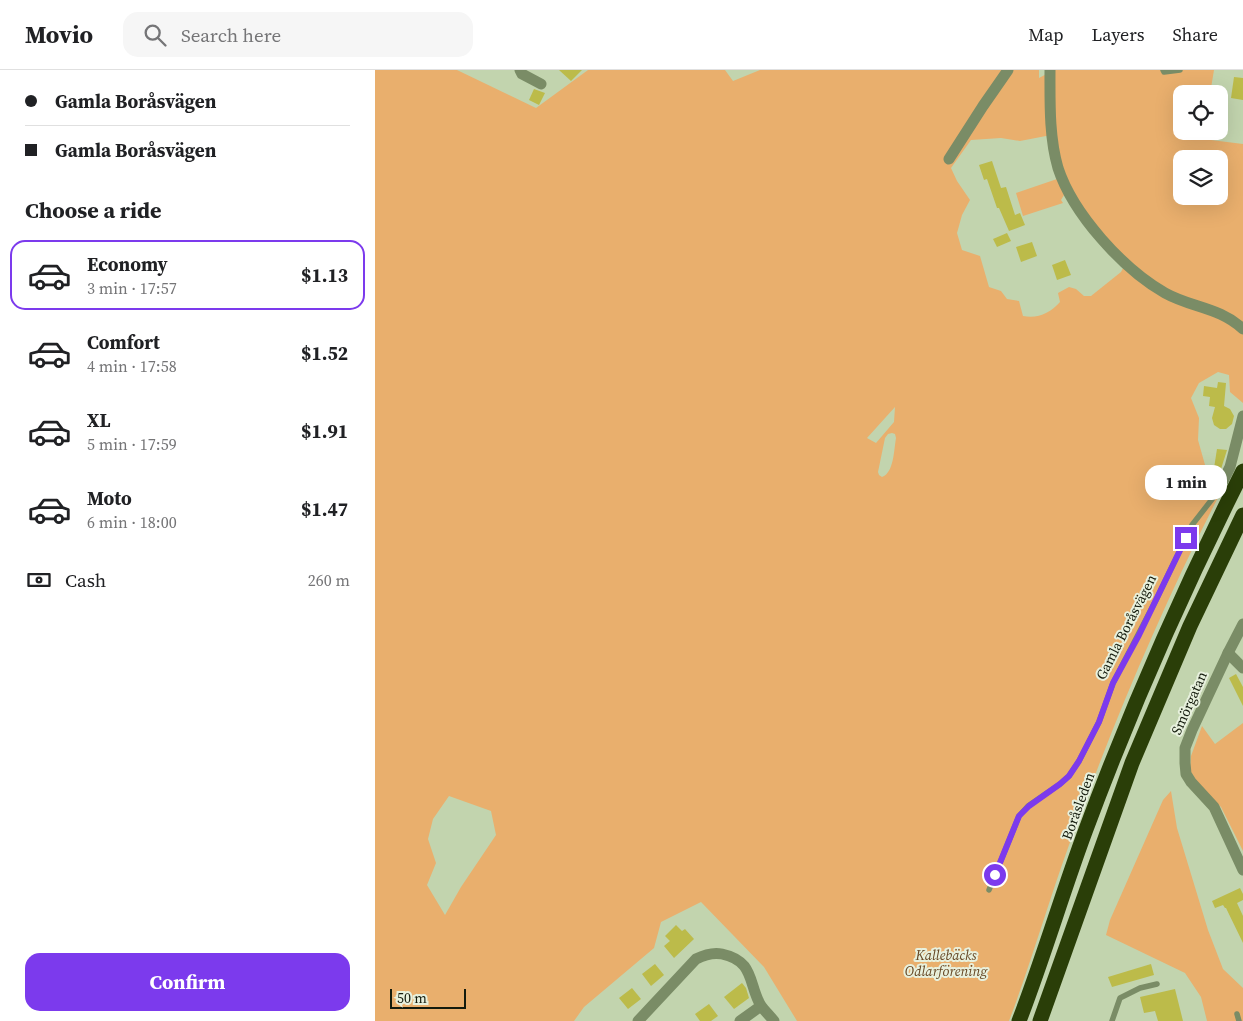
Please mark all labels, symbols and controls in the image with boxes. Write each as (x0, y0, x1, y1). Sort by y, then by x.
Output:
search box (123, 12, 473, 57)
text: Movio (25, 18, 93, 51)
icon: search (141, 21, 169, 49)
text: Search here (181, 22, 281, 48)
text: Map (1028, 22, 1063, 47)
text: Layers (1091, 22, 1144, 47)
text: Share (1172, 22, 1218, 47)
map controls (1173, 85, 1228, 205)
button: locate (1173, 85, 1228, 140)
text: Gamla Boråsvägen (55, 88, 216, 114)
text: Gamla Boråsvägen (55, 137, 216, 163)
button: layers (1173, 150, 1228, 205)
text: Choose a ride (25, 195, 162, 225)
text: Economy (87, 251, 168, 277)
icon: car (27, 253, 72, 298)
text: $1.13 (301, 262, 348, 288)
text: 3 min · 17:57 (87, 277, 177, 299)
text: Comfort (87, 329, 160, 355)
icon: car (27, 331, 72, 376)
text: $1.52 (301, 340, 348, 366)
text: 4 min · 17:58 (87, 355, 177, 377)
text: XL (87, 407, 110, 433)
icon: car (27, 409, 72, 454)
text: $1.91 (301, 418, 348, 444)
text: 5 min · 17:59 (87, 433, 177, 455)
callout: 1 min (1145, 466, 1227, 500)
text: 1 min (1165, 471, 1207, 493)
text: Moto (87, 485, 132, 511)
icon: car (27, 487, 72, 532)
text: $1.47 (301, 496, 348, 522)
text: 6 min · 18:00 (87, 511, 177, 533)
route end (1175, 527, 1197, 549)
icon: cash (25, 566, 53, 594)
text: Cash (65, 567, 106, 593)
text: 260 m (308, 569, 350, 591)
street label: Gamla Boråsvägen (1091, 570, 1161, 683)
street label: Smörgatan (1166, 668, 1212, 738)
street label: Boråsleden (1057, 769, 1100, 842)
route start (984, 864, 1006, 886)
park label: Kallebäcks Odlarförening (905, 945, 988, 981)
button: Confirm (25, 953, 350, 1011)
scale bar (390, 986, 466, 1009)
text: 50 m (397, 988, 427, 1008)

